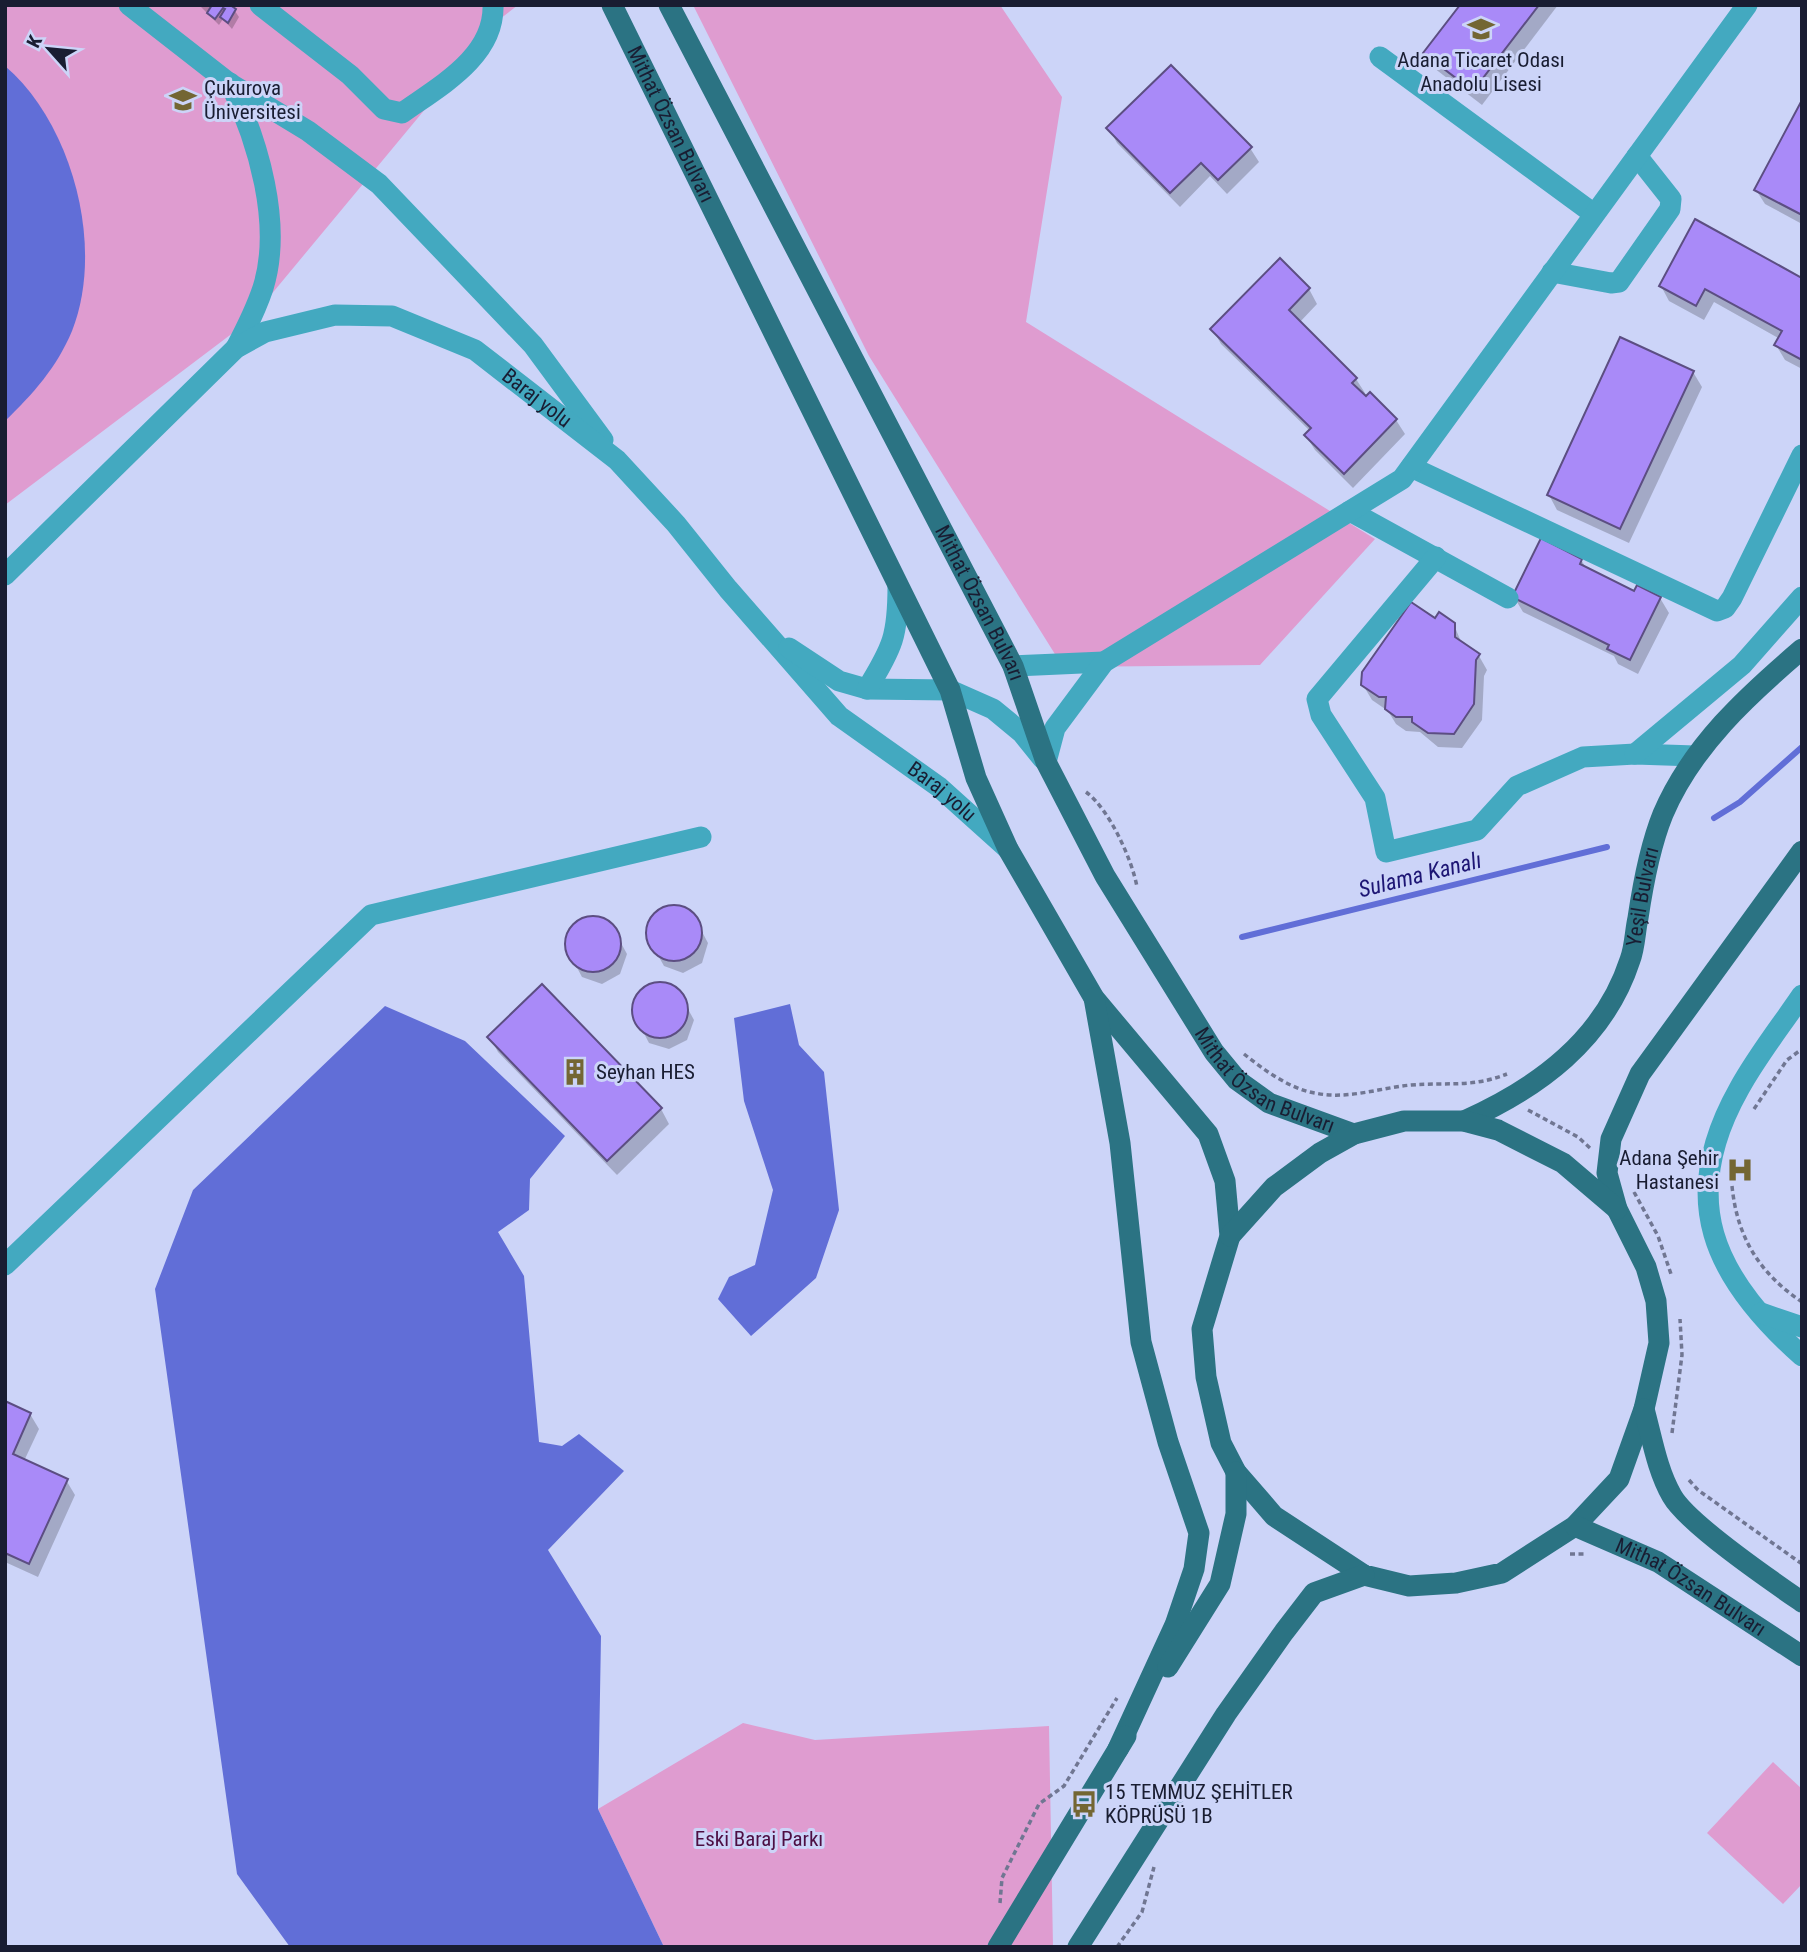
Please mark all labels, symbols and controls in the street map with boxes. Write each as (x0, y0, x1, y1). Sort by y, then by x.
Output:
north arrow (14, 14, 84, 84)
school or university icon: Adana Ticaret Odası Anadolu Lisesi (1466, 14, 1496, 44)
text: K (22, 31, 47, 51)
street label: Mithat Özsan Bulvarı (622, 42, 720, 206)
place label: Adana Ticaret Odası Anadolu Lisesi (1397, 48, 1565, 96)
place label: Çukurova Üniversitesi (204, 76, 301, 124)
school or university icon: Çukurova Üniversitesi (168, 85, 198, 115)
street label: Baraj yolu (497, 364, 576, 432)
street label: Mithat Özsan Bulvarı (930, 521, 1029, 684)
street label: Baraj yolu (903, 757, 981, 826)
street label: Yeşil Bulvarı (1622, 844, 1664, 948)
water label: Sulama Kanalı (1356, 847, 1484, 903)
street label: Mithat Özsan Bulvarı (1190, 1023, 1338, 1138)
building icon: Seyhan HES (560, 1057, 590, 1087)
place label: Seyhan HES (596, 1060, 695, 1084)
place label: Adana Şehir Hastanesi (1619, 1146, 1719, 1194)
hospital icon: Adana Şehir Hastanesi (1725, 1155, 1755, 1185)
street label: Mithat Özsan Bulvarı (1612, 1533, 1770, 1641)
place label: 15 TEMMUZ ŞEHİTLER KÖPRÜSÜ 1B (1105, 1780, 1293, 1828)
bus stop icon: 15 TEMMUZ ŞEHİTLER KÖPRÜSÜ 1B (1069, 1789, 1099, 1819)
park label: Eski Baraj Parkı (695, 1827, 823, 1851)

